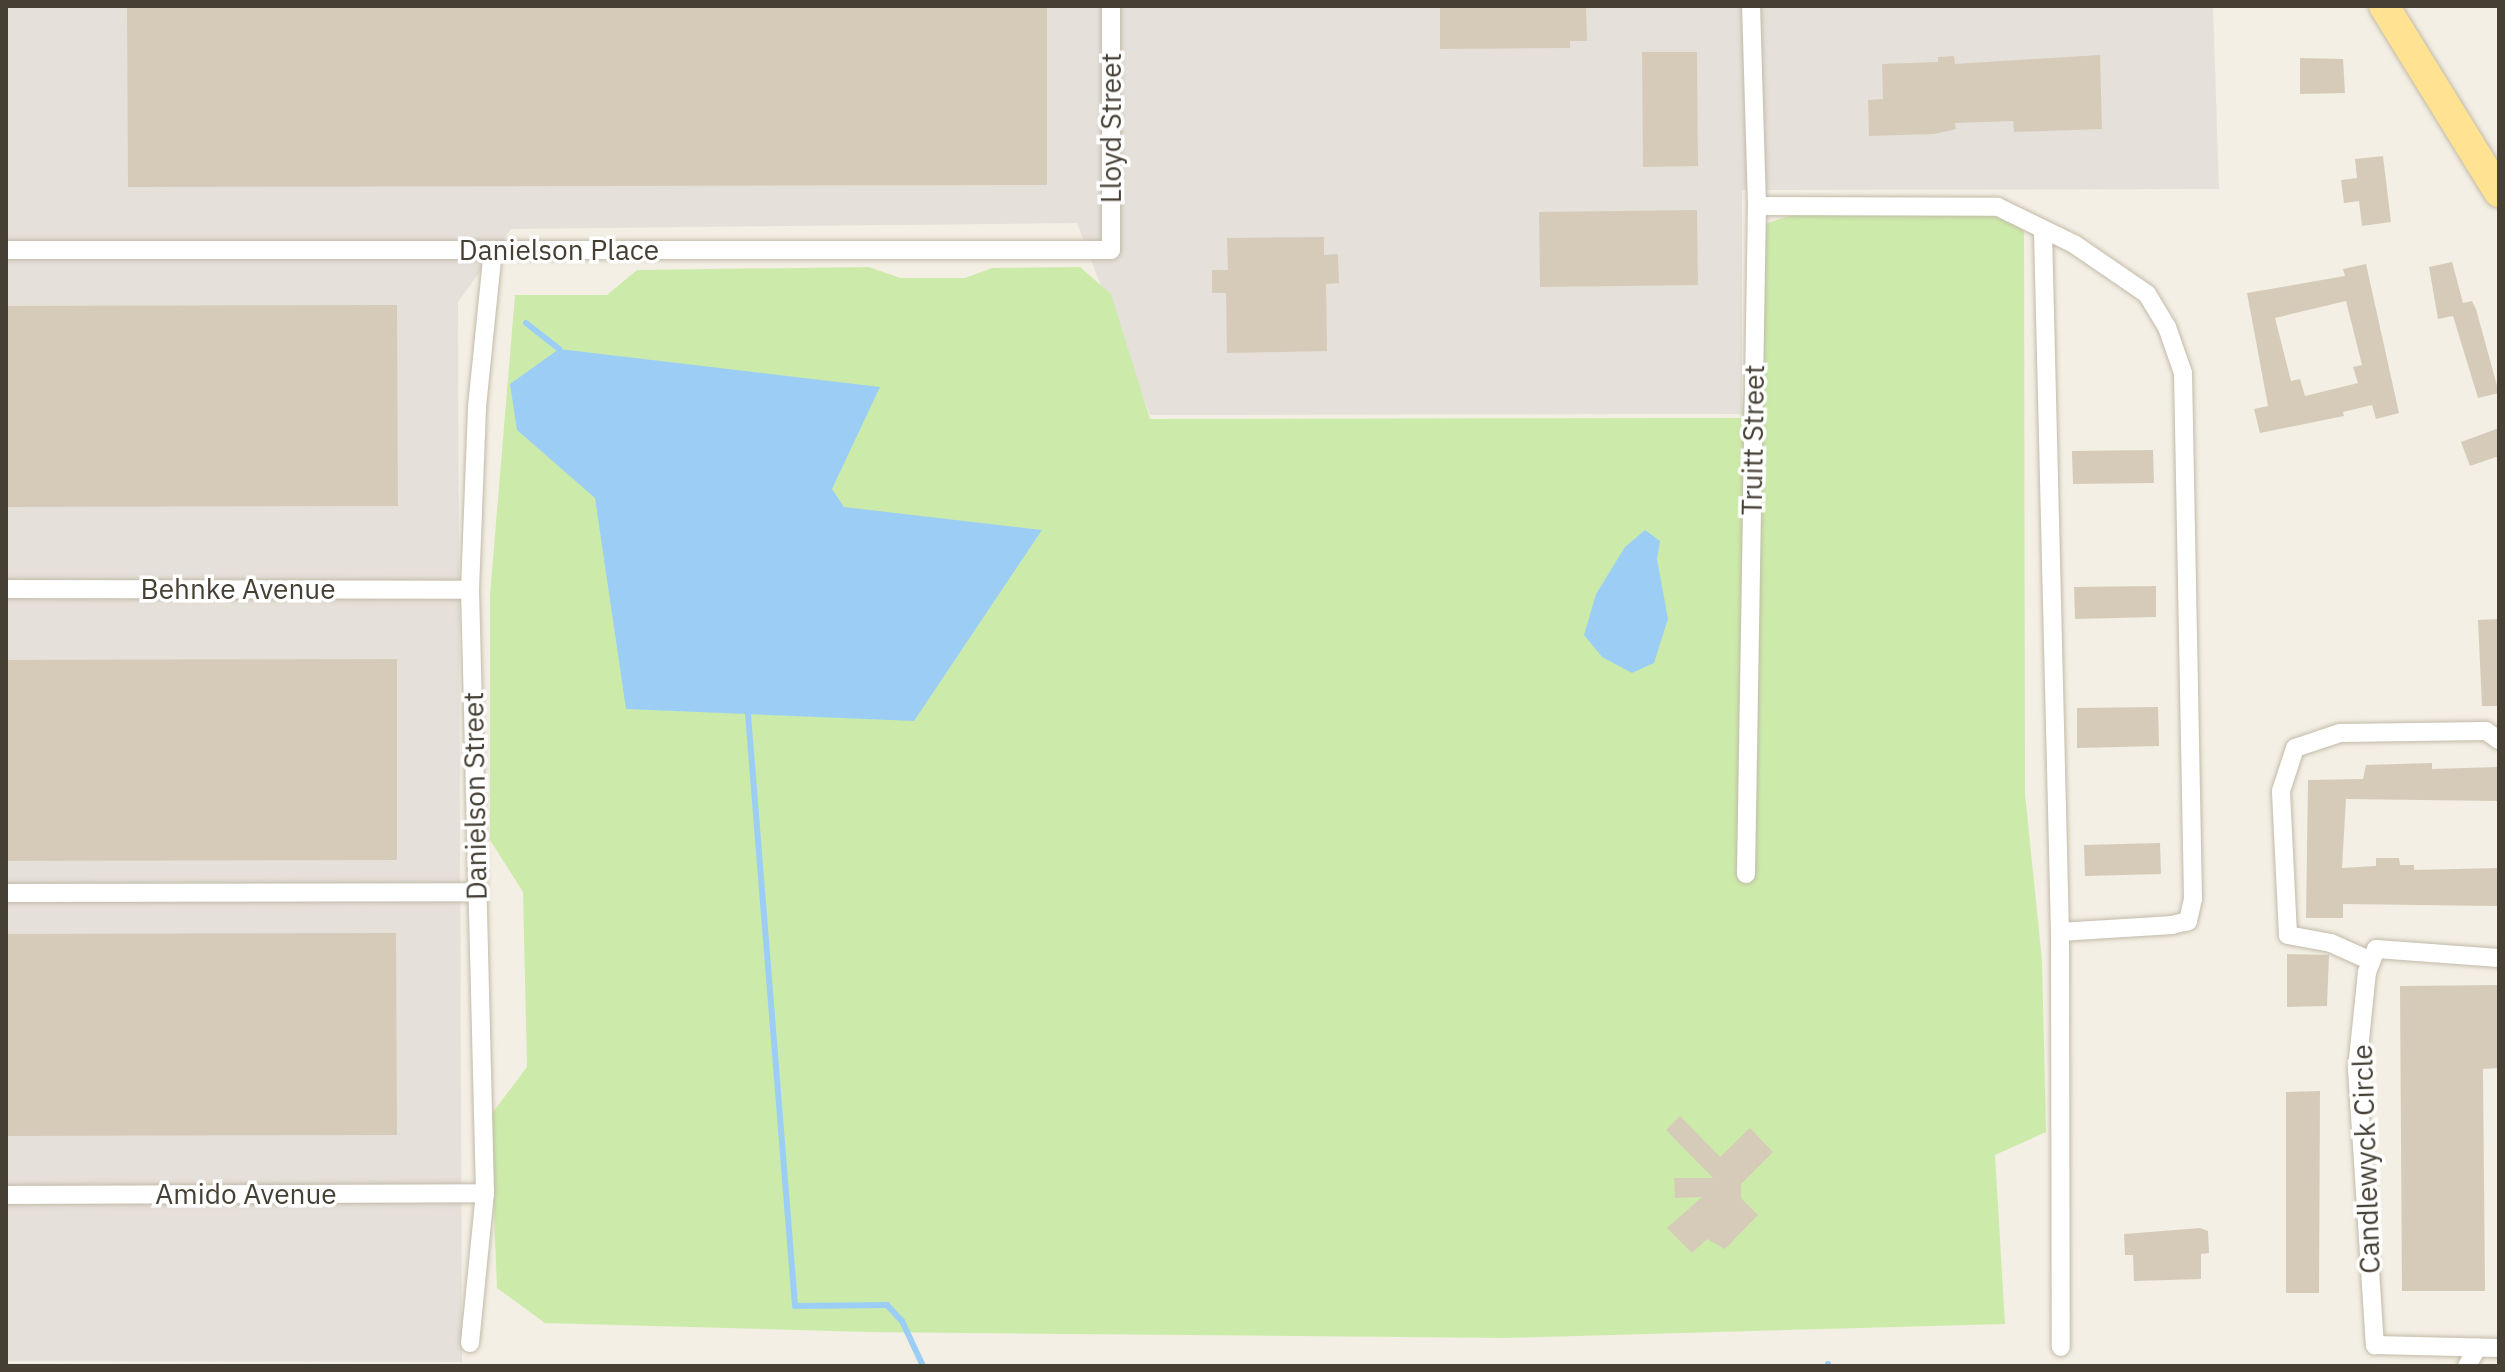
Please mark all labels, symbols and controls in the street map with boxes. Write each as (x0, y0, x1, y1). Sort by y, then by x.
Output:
street label: Lloyd Street (1094, 53, 1128, 203)
street label: Danielson Place (459, 233, 659, 267)
street label: Truitt Street (1735, 364, 1771, 516)
street label: Behnke Avenue (140, 572, 336, 606)
street label: Danielson Street (456, 692, 494, 900)
street label: Candlewyck Circle (2345, 1044, 2387, 1274)
street label: Amido Avenue (155, 1177, 337, 1211)

